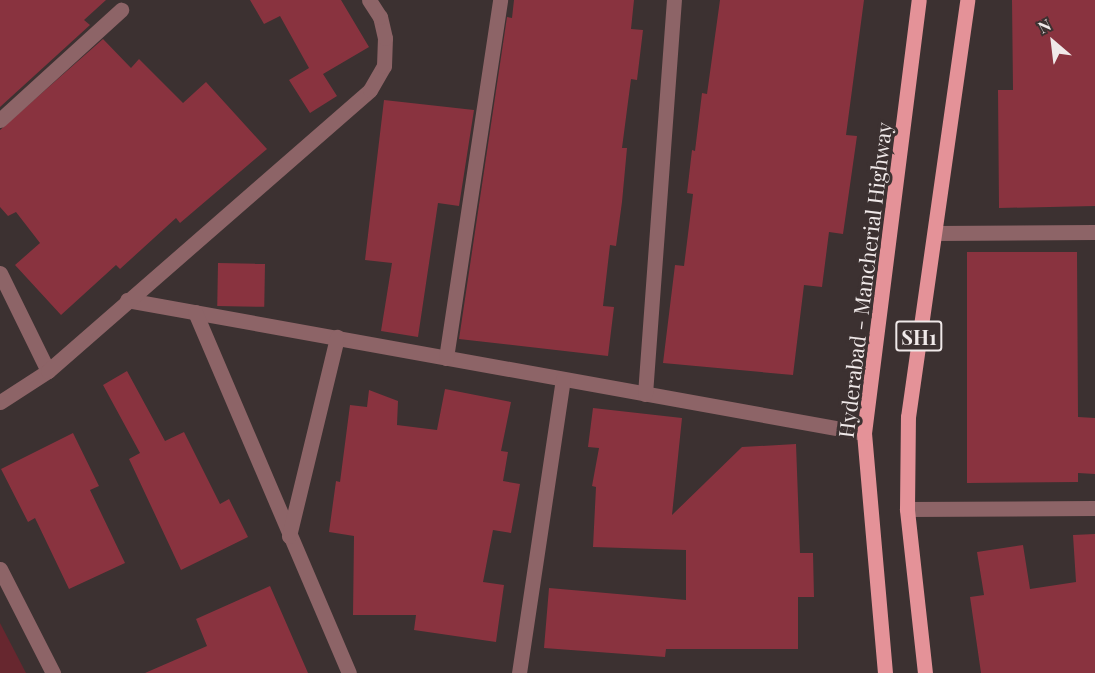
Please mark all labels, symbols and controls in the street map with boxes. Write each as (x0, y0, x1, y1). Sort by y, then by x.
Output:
north arrow (1023, 12, 1083, 72)
text: N (1034, 14, 1054, 38)
street label: Hyderabad - Mancherial Highway (832, 121, 896, 439)
road number: SH1 (895, 319, 943, 353)

